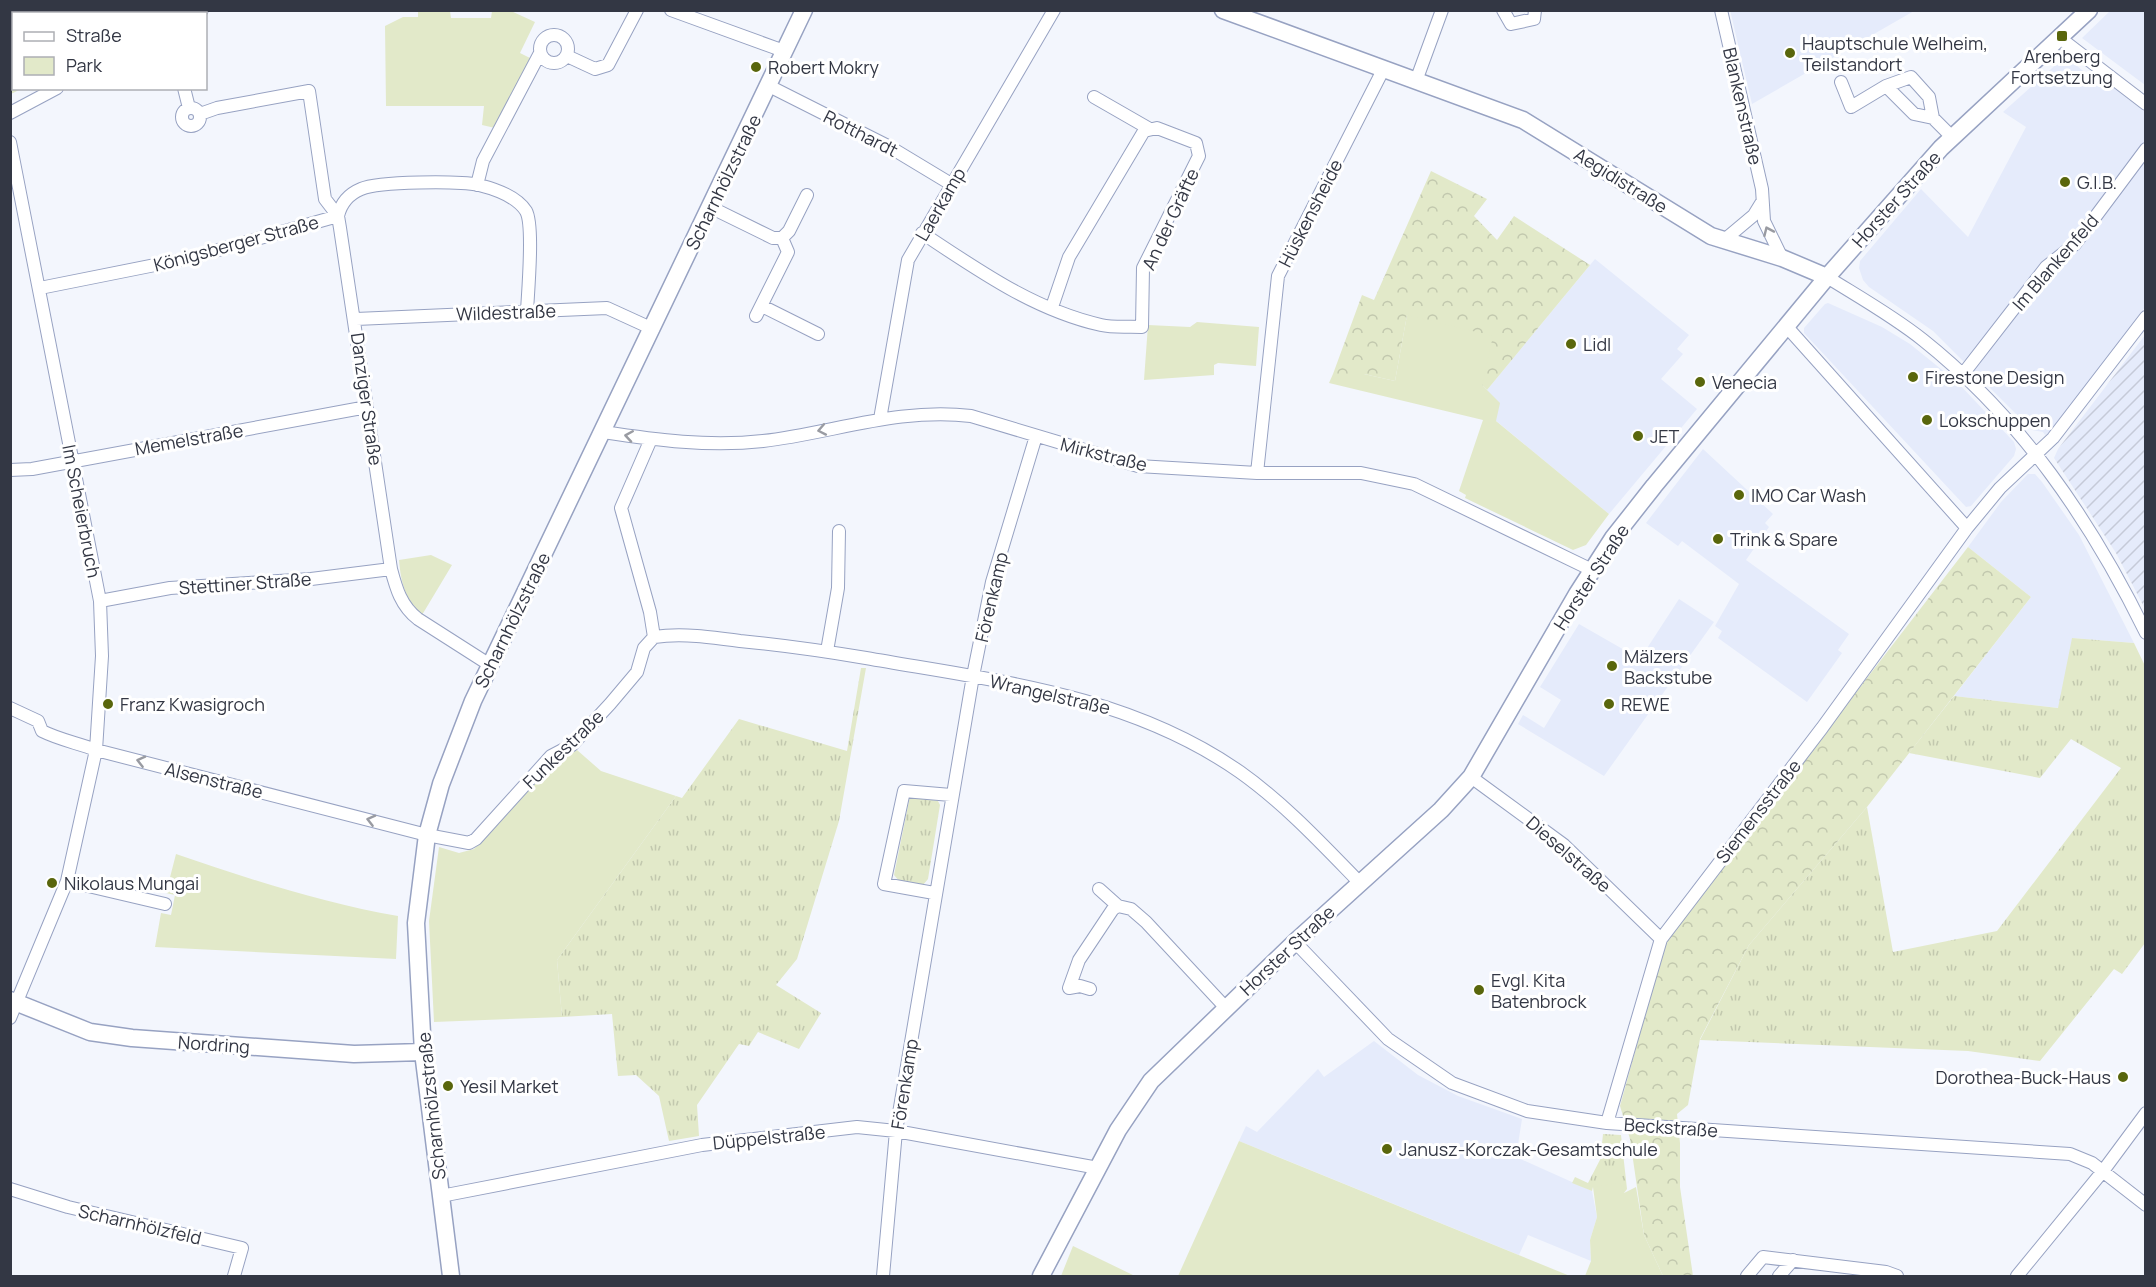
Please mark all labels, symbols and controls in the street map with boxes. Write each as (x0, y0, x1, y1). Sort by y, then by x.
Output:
legend (12, 12, 207, 90)
text: Straße (66, 23, 122, 47)
marker: Arenberg Fortsetzung (2055, 29, 2069, 43)
place label: Hauptschule Welheim, Teilstandort (1802, 31, 1988, 76)
place label: Arenberg Fortsetzung (2011, 44, 2113, 89)
street label: Blankenstraße (1718, 45, 1768, 167)
marker: Hauptschule Welheim, Teilstandort (1783, 46, 1797, 60)
text: Park (66, 53, 103, 77)
place label: Robert Mokry (768, 55, 880, 79)
marker: Robert Mokry (749, 60, 763, 74)
street label: Rotthardt (820, 104, 902, 162)
street label: Scharnhölzstraße (680, 110, 766, 254)
street label: Aegidistraße (1570, 142, 1672, 218)
street label: Horster Straße (1846, 146, 1946, 252)
street label: Hüskensheide (1272, 155, 1348, 271)
street label: Laerkamp (909, 163, 971, 245)
street label: An der Gräfte (1136, 164, 1204, 274)
place label: G.I.B. (2077, 170, 2117, 194)
marker: G.I.B. (2058, 175, 2072, 189)
street label: Königsberger Straße (151, 209, 321, 277)
street label: Im Blankenfeld (2007, 209, 2103, 315)
one-way arrow (1763, 226, 1775, 237)
street label: Wildestraße (456, 298, 556, 326)
street label: Danziger Straße (346, 331, 388, 467)
place label: Lidl (1583, 332, 1611, 356)
marker: Lidl (1564, 337, 1578, 351)
place label: Firestone Design (1925, 365, 2064, 389)
place label: Venecia (1712, 370, 1777, 394)
marker: Firestone Design (1906, 370, 1920, 384)
marker: Venecia (1693, 375, 1707, 389)
place label: Lokschuppen (1939, 408, 2051, 432)
marker: Lokschuppen (1920, 413, 1934, 427)
street label: Memelstraße (133, 418, 245, 460)
one-way arrow (817, 423, 827, 436)
place label: JET (1650, 424, 1680, 448)
marker: JET (1631, 429, 1645, 443)
one-way arrow (624, 430, 633, 442)
street label: Mirkstraße (1058, 432, 1150, 476)
street label: Im Scheierbruch (57, 442, 107, 580)
place label: IMO Car Wash (1751, 483, 1866, 507)
marker: IMO Car Wash (1732, 488, 1746, 502)
street label: Horster Straße (1548, 519, 1634, 635)
place label: Trink & Spare (1730, 527, 1838, 551)
marker: Trink & Spare (1711, 532, 1725, 546)
street label: Scharnhölzstraße (469, 548, 555, 692)
street label: Förenkamp (969, 550, 1013, 644)
street label: Stettiner Straße (178, 566, 312, 600)
place label: Mälzers Backstube (1624, 644, 1712, 689)
marker: Mälzers Backstube (1605, 659, 1619, 673)
street label: Wrangelstraße (987, 668, 1113, 720)
place label: Franz Kwasigroch (120, 692, 265, 716)
place label: REWE (1621, 692, 1670, 716)
marker: Franz Kwasigroch (101, 697, 115, 711)
marker: REWE (1602, 697, 1616, 711)
street label: Funkestraße (517, 704, 609, 794)
street label: Siemensstraße (1710, 754, 1806, 868)
one-way arrow (136, 756, 146, 769)
street label: Alsenstraße (163, 756, 265, 804)
street label: Dieselstraße (1521, 810, 1617, 898)
one-way arrow (366, 815, 376, 828)
place label: Nikolaus Mungai (64, 871, 199, 895)
marker: Nikolaus Mungai (45, 876, 59, 890)
street label: Horster Straße (1234, 900, 1340, 1000)
place label: Evgl. Kita Batenbrock (1491, 968, 1587, 1013)
marker: Evgl. Kita Batenbrock (1472, 983, 1486, 997)
street label: Nordring (177, 1030, 251, 1058)
street label: Scharnhölzstraße (411, 1031, 451, 1181)
street label: Förenkamp (885, 1037, 923, 1131)
place label: Dorothea-Buck-Haus (1935, 1065, 2111, 1089)
marker: Dorothea-Buck-Haus (2116, 1070, 2130, 1084)
place label: Yesil Market (460, 1074, 559, 1098)
marker: Yesil Market (441, 1079, 455, 1093)
street label: Beckstraße (1623, 1112, 1719, 1142)
street label: Düppelstraße (712, 1119, 826, 1155)
place label: Janusz-Korczak-Gesamtschule (1399, 1137, 1658, 1161)
marker: Janusz-Korczak-Gesamtschule (1380, 1142, 1394, 1156)
street label: Scharnhölzfeld (76, 1198, 204, 1250)

